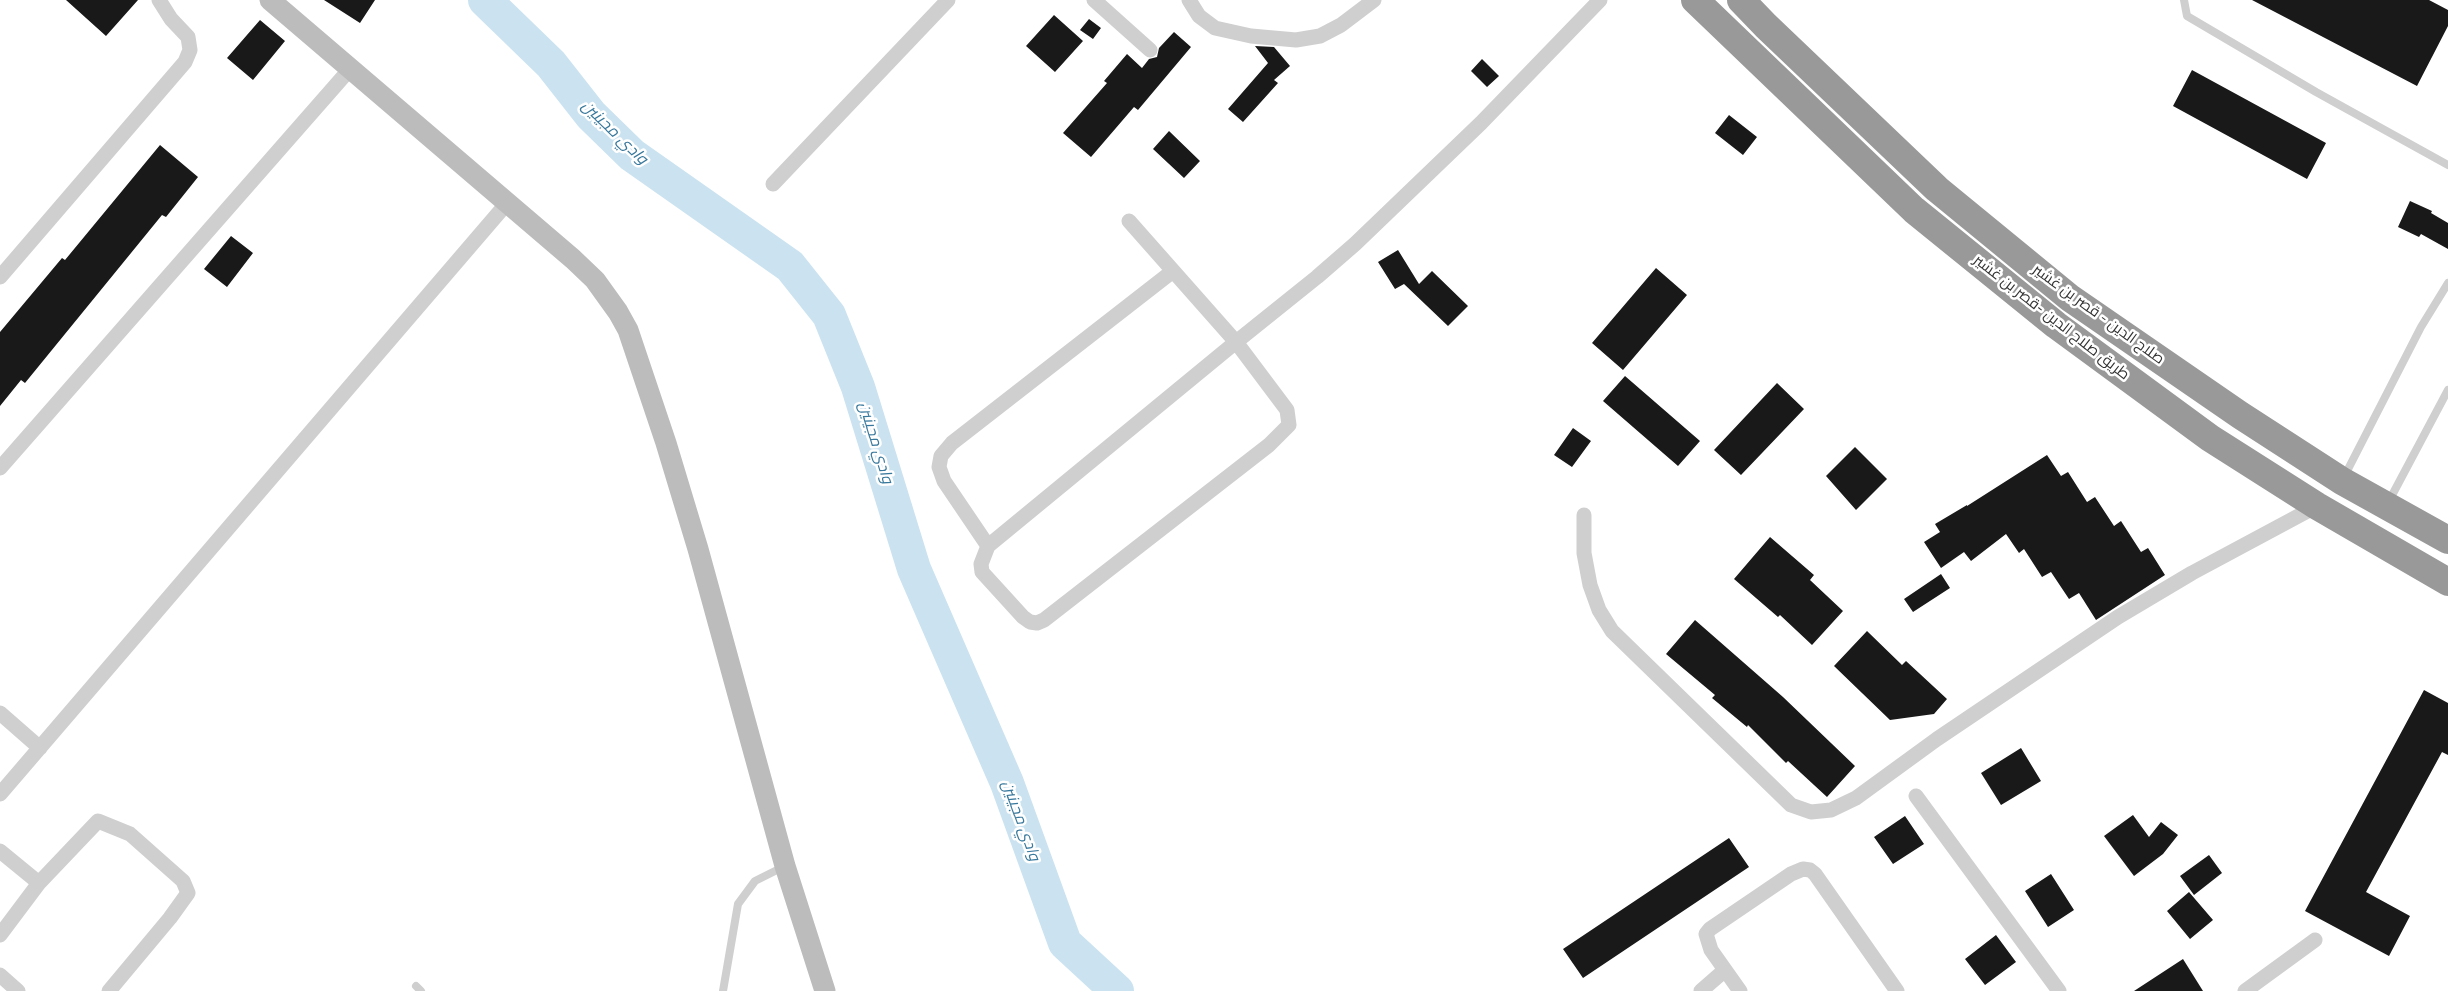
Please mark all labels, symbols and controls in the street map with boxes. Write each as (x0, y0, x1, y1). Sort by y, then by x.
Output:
water label: وادي مجينين (577, 97, 651, 169)
street label: طريق صلاح الدين -قصر بن غشير (1970, 252, 2132, 384)
street label: صلاح الدين - قصر بن غشير (2029, 261, 2167, 369)
water label: وادي مجينين (853, 400, 897, 486)
water label: وادي مجينين (997, 778, 1043, 864)

